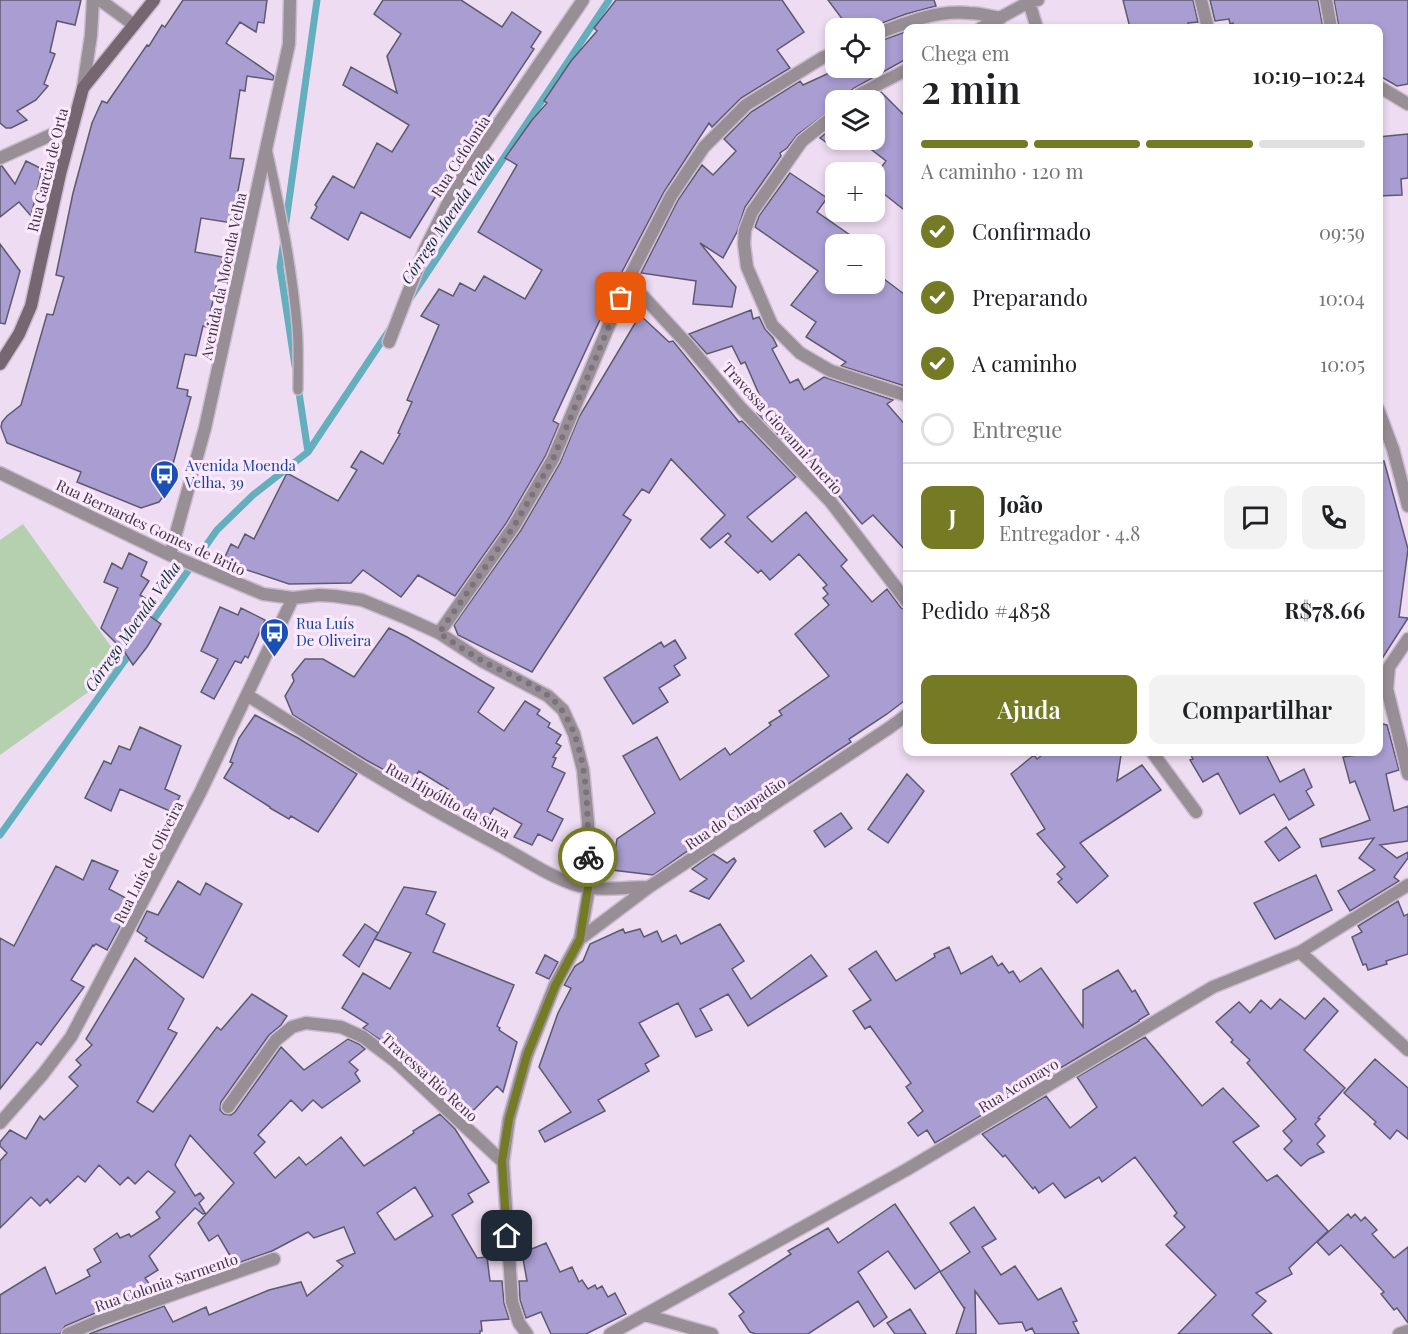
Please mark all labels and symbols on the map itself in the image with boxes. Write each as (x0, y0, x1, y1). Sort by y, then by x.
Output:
street label: Rua Garcia de Orta (22, 105, 72, 234)
street label: Rua Cefolonia (426, 111, 494, 201)
water label: Córrego Moenda Velha (395, 148, 499, 288)
street label: Avenida da Moenda Velha (195, 190, 251, 362)
pin (595, 272, 646, 323)
street label: Travessa Giovanni Anerio (718, 358, 848, 498)
place label: Avenida Moenda Velha, 39 (184, 455, 297, 492)
bus stop icon: Avenida Moenda Velha, 39 (148, 458, 180, 500)
street label: Rua Bernardes Gomes de Brito (53, 474, 249, 580)
water label: Córrego Moenda Velha (79, 557, 185, 695)
place label: Rua Luís De Oliveira (296, 613, 372, 650)
bus stop icon: Rua Luís De Oliveira (259, 616, 291, 658)
street label: Rua Hipólito da Silva (382, 758, 514, 843)
street label: Rua do Chapadão (681, 772, 789, 854)
street label: Rua Luís de Oliveira (108, 797, 188, 927)
courier (558, 827, 618, 887)
street label: Travessa Rio Reno (378, 1028, 482, 1126)
street label: Rua Acomayo (974, 1053, 1062, 1117)
pin (481, 1210, 532, 1261)
street label: Rua Colonia Sarmento (92, 1248, 240, 1316)

